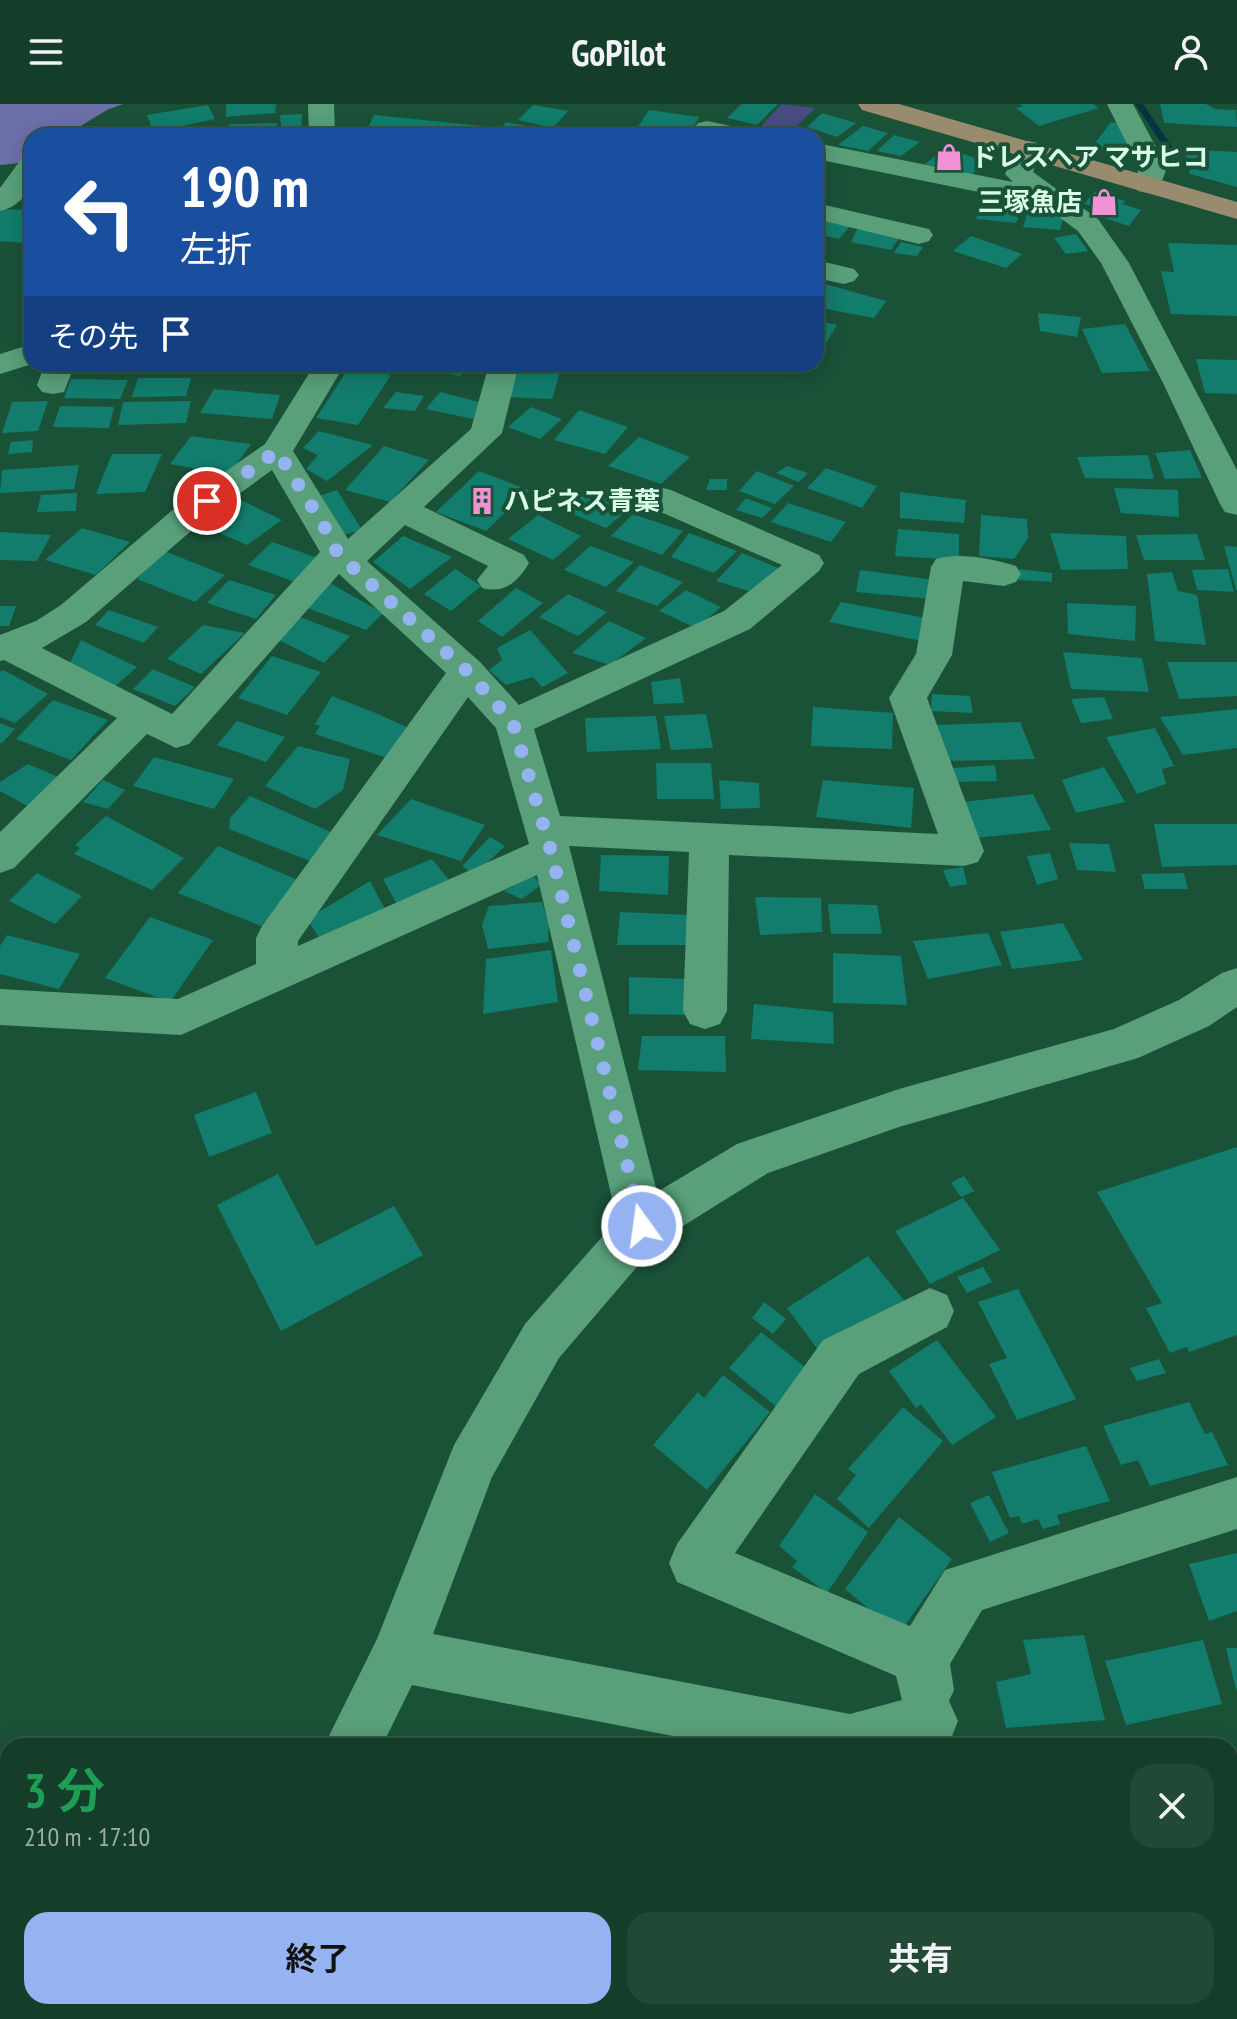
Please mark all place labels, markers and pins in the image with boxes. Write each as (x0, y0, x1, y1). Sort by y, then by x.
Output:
place label: ドレスヘア マサヒコ (971, 140, 1209, 173)
shop icon: ドレスヘア マサヒコ (934, 142, 964, 172)
place label: 三塚魚店 (978, 185, 1082, 218)
shop icon: 三塚魚店 (1089, 187, 1119, 217)
pin (173, 467, 241, 535)
place label: ハピネス青葉 (504, 484, 660, 517)
building icon: ハピネス青葉 (467, 486, 497, 516)

